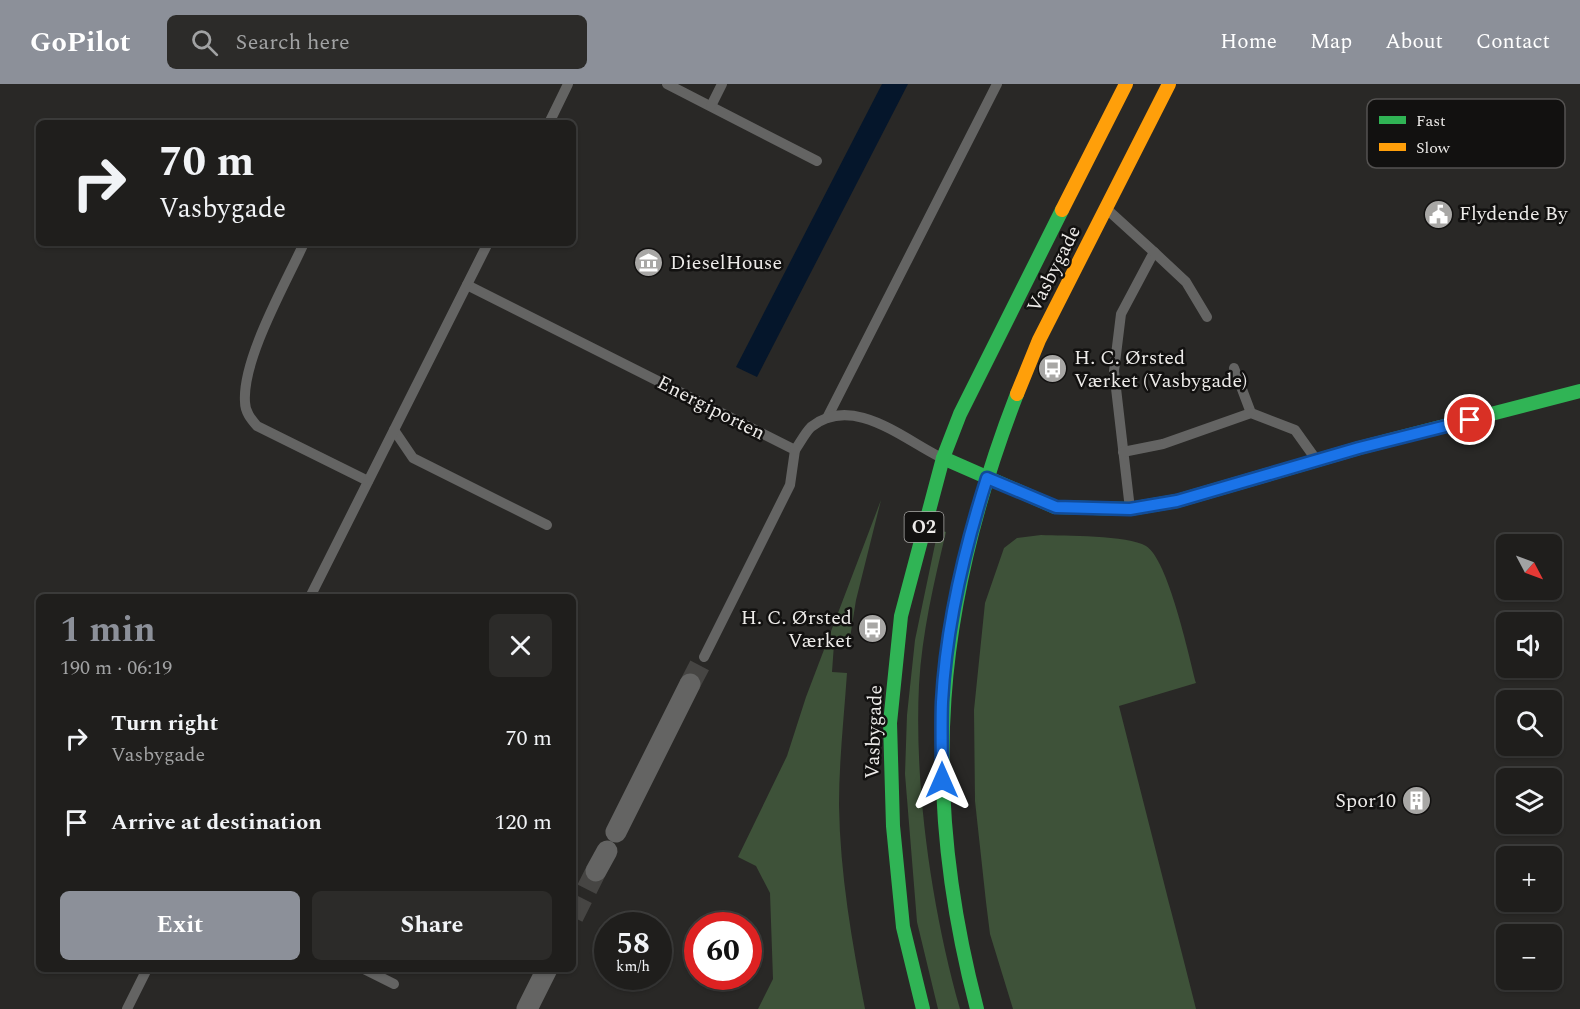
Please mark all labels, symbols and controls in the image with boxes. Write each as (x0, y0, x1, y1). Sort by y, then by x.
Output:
search box (167, 15, 587, 69)
text: GoPilot (30, 21, 131, 64)
icon: search (188, 26, 221, 59)
text: Search here (236, 26, 350, 59)
text: Home (1220, 26, 1277, 58)
text: Map (1310, 26, 1352, 58)
text: About (1385, 26, 1443, 58)
text: Contact (1476, 26, 1550, 58)
legend (1367, 99, 1565, 168)
text: Fast (1416, 109, 1446, 133)
text: 70 m (159, 131, 254, 194)
text: Slow (1416, 136, 1451, 160)
icon: right (60, 144, 138, 222)
text: Vasbygade (159, 188, 286, 230)
public building icon: Flydende By (1422, 198, 1454, 230)
place label: Flydende By (1459, 199, 1569, 229)
street label: Vasbygade (1019, 220, 1089, 318)
museum icon: DieselHouse (633, 247, 665, 279)
place label: DieselHouse (670, 248, 782, 278)
place label: H. C. Ørsted Værket (Vasbygade) (1074, 343, 1247, 396)
bus stop icon: H. C. Ørsted Værket (Vasbygade) (1037, 353, 1069, 385)
street label: Energiporten (652, 368, 770, 448)
pin (1444, 394, 1495, 445)
icon: arrive (1453, 403, 1486, 436)
road number: O2 (904, 512, 944, 542)
north arrow (1496, 534, 1562, 600)
map controls (1496, 534, 1562, 990)
text: 1 min (60, 603, 156, 658)
place label: H. C. Ørsted Værket (741, 603, 852, 656)
button: sound (1496, 612, 1562, 678)
bus stop icon: H. C. Ørsted Værket (857, 613, 889, 645)
button: close (489, 614, 552, 677)
text: 190 m · 06:19 (60, 653, 172, 683)
street label: Vasbygade (857, 684, 891, 780)
button: search (1496, 690, 1562, 756)
text: Turn right (111, 707, 218, 740)
icon: right (60, 722, 93, 755)
text: 70 m (506, 722, 552, 755)
text: Vasbygade (111, 740, 205, 770)
position arrow (910, 748, 974, 812)
button: layers (1496, 768, 1562, 834)
building icon: Spor10 (1401, 785, 1433, 817)
place label: Spor10 (1335, 786, 1396, 816)
icon: arrive (60, 806, 93, 839)
text: Arrive at destination (111, 806, 322, 839)
text: 120 m (495, 806, 552, 839)
button: + (1496, 846, 1562, 912)
button: Exit (60, 891, 300, 960)
button: Share (312, 891, 552, 960)
speed limit sign: 60 (684, 912, 762, 990)
text: 58 (616, 921, 650, 967)
button: − (1496, 924, 1562, 990)
text: km/h (616, 955, 650, 978)

